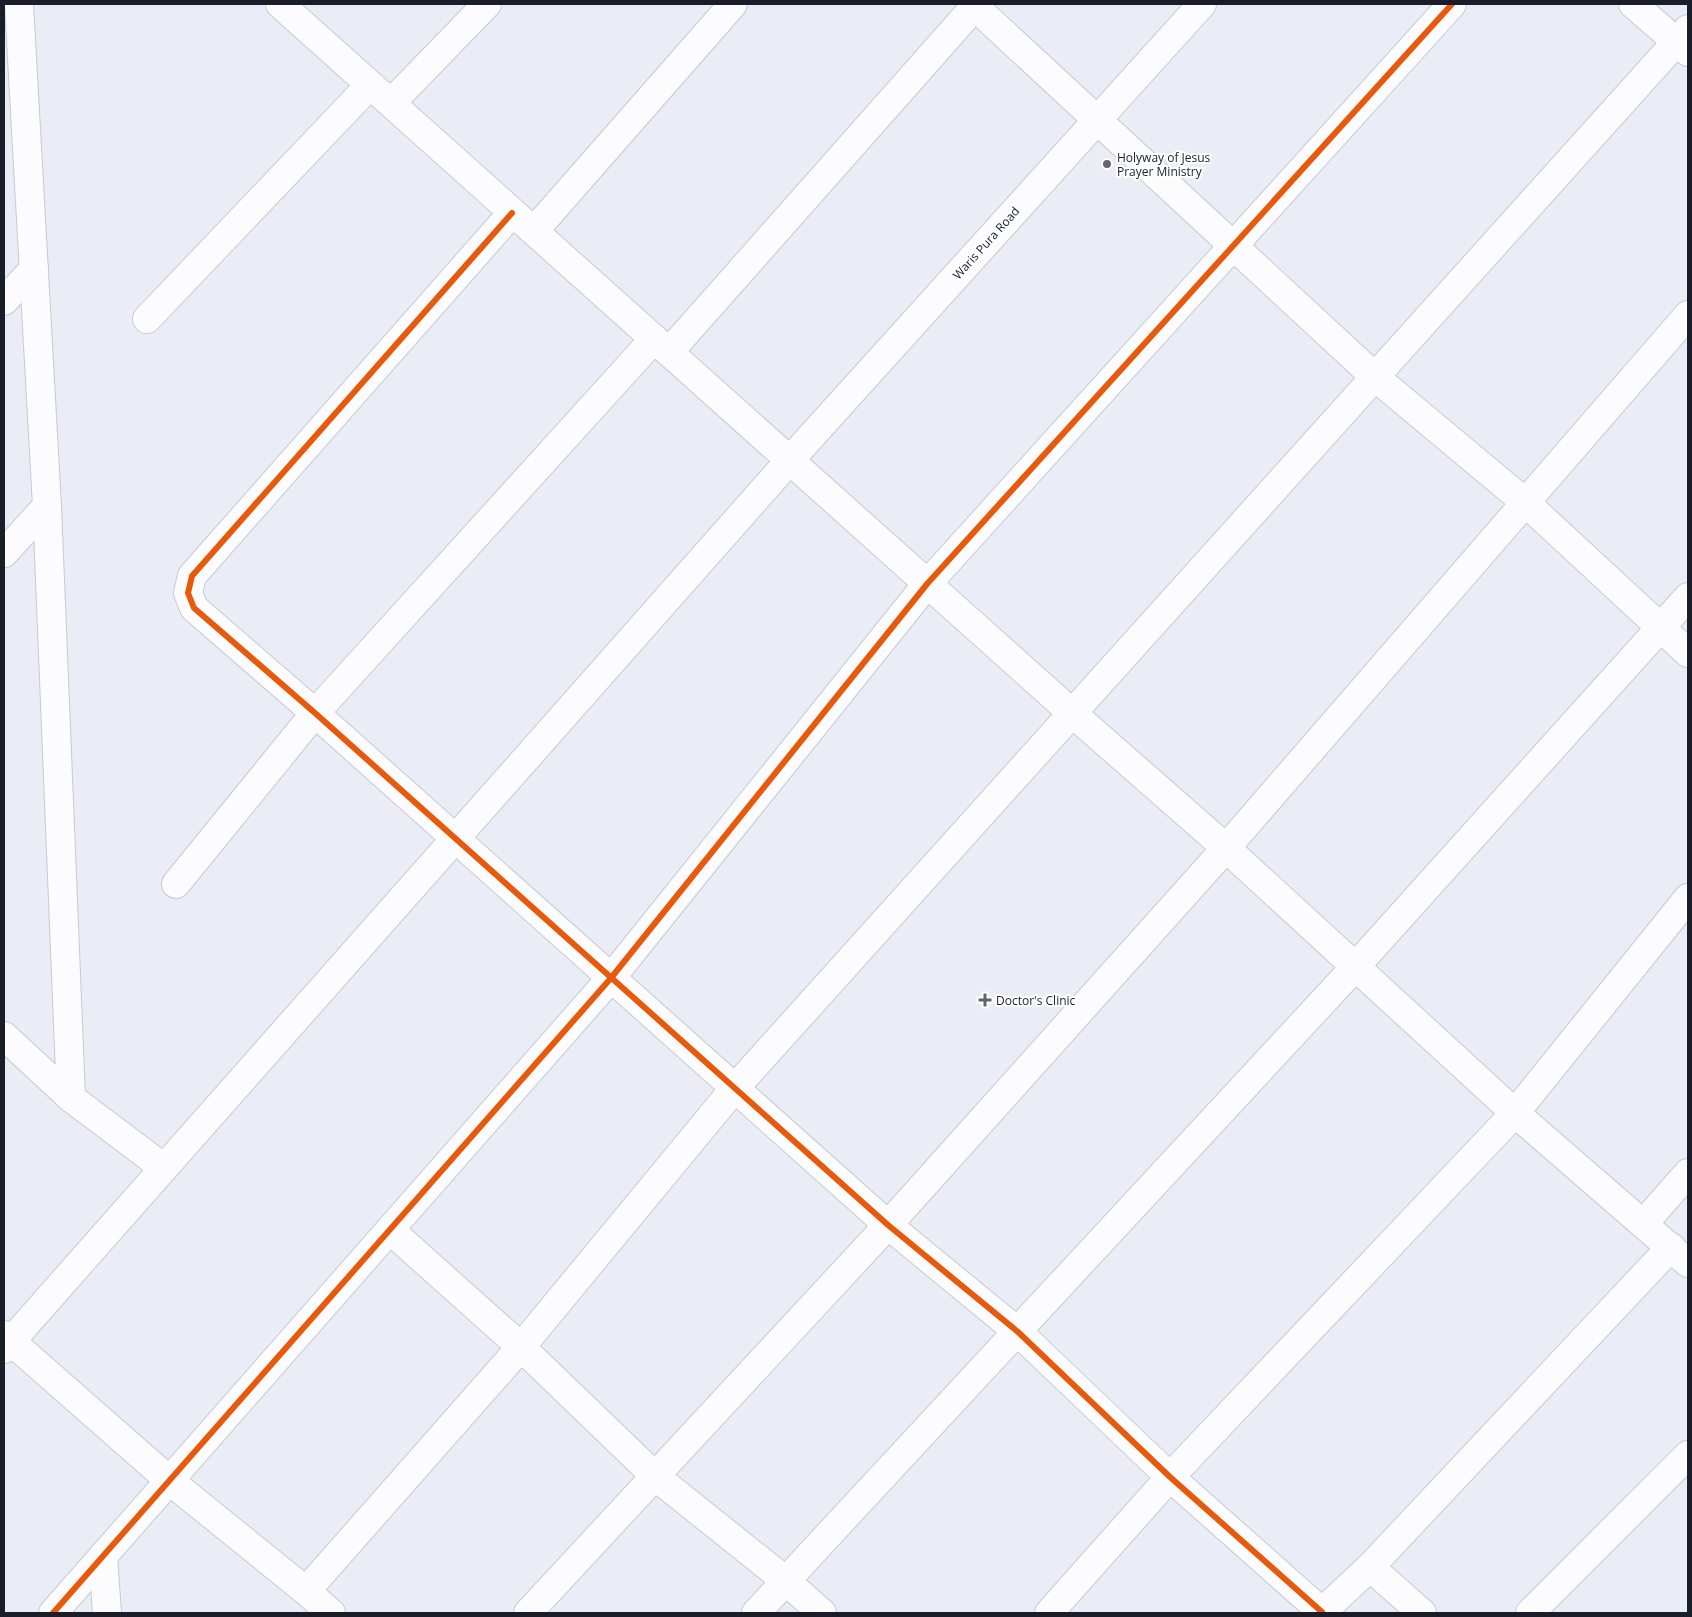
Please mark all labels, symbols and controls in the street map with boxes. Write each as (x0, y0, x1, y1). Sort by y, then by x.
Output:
place label: Holyway of Jesus Prayer Ministry (1117, 149, 1211, 180)
marker: Holyway of Jesus Prayer Ministry (1101, 158, 1113, 170)
street label: Waris Pura Road (949, 203, 1023, 283)
place label: Doctor's Clinic (996, 992, 1076, 1009)
marker: Doctor's Clinic (978, 993, 992, 1007)

